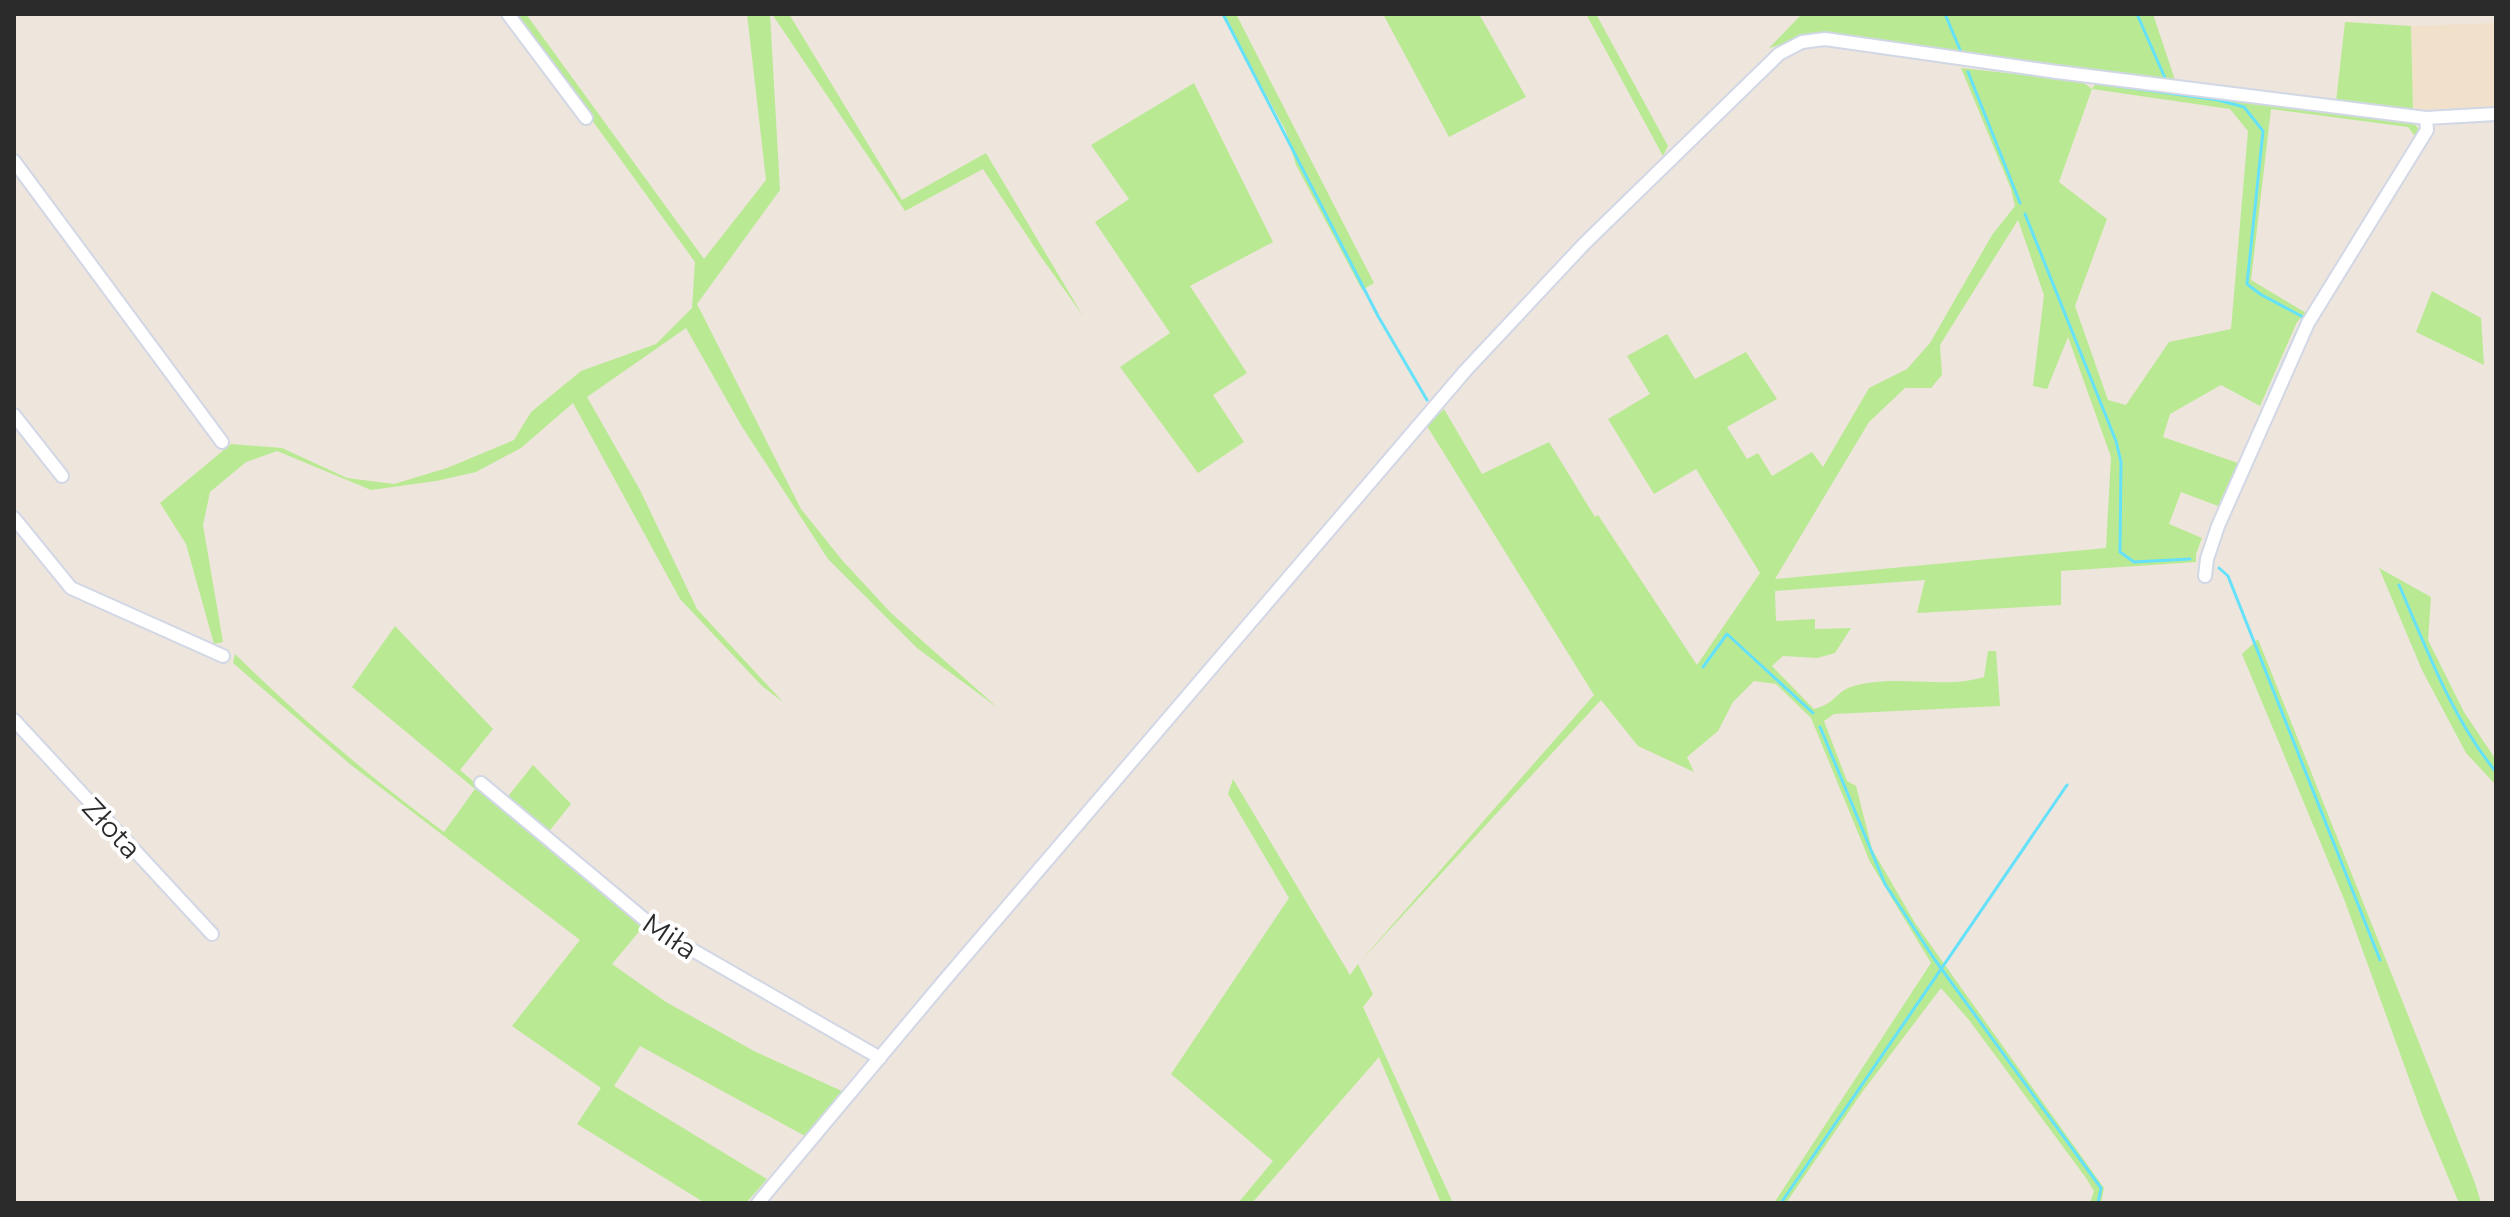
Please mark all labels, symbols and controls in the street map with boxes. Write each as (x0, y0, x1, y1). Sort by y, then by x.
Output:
street label: Złota (75, 790, 149, 866)
street label: Miła (636, 906, 704, 966)

